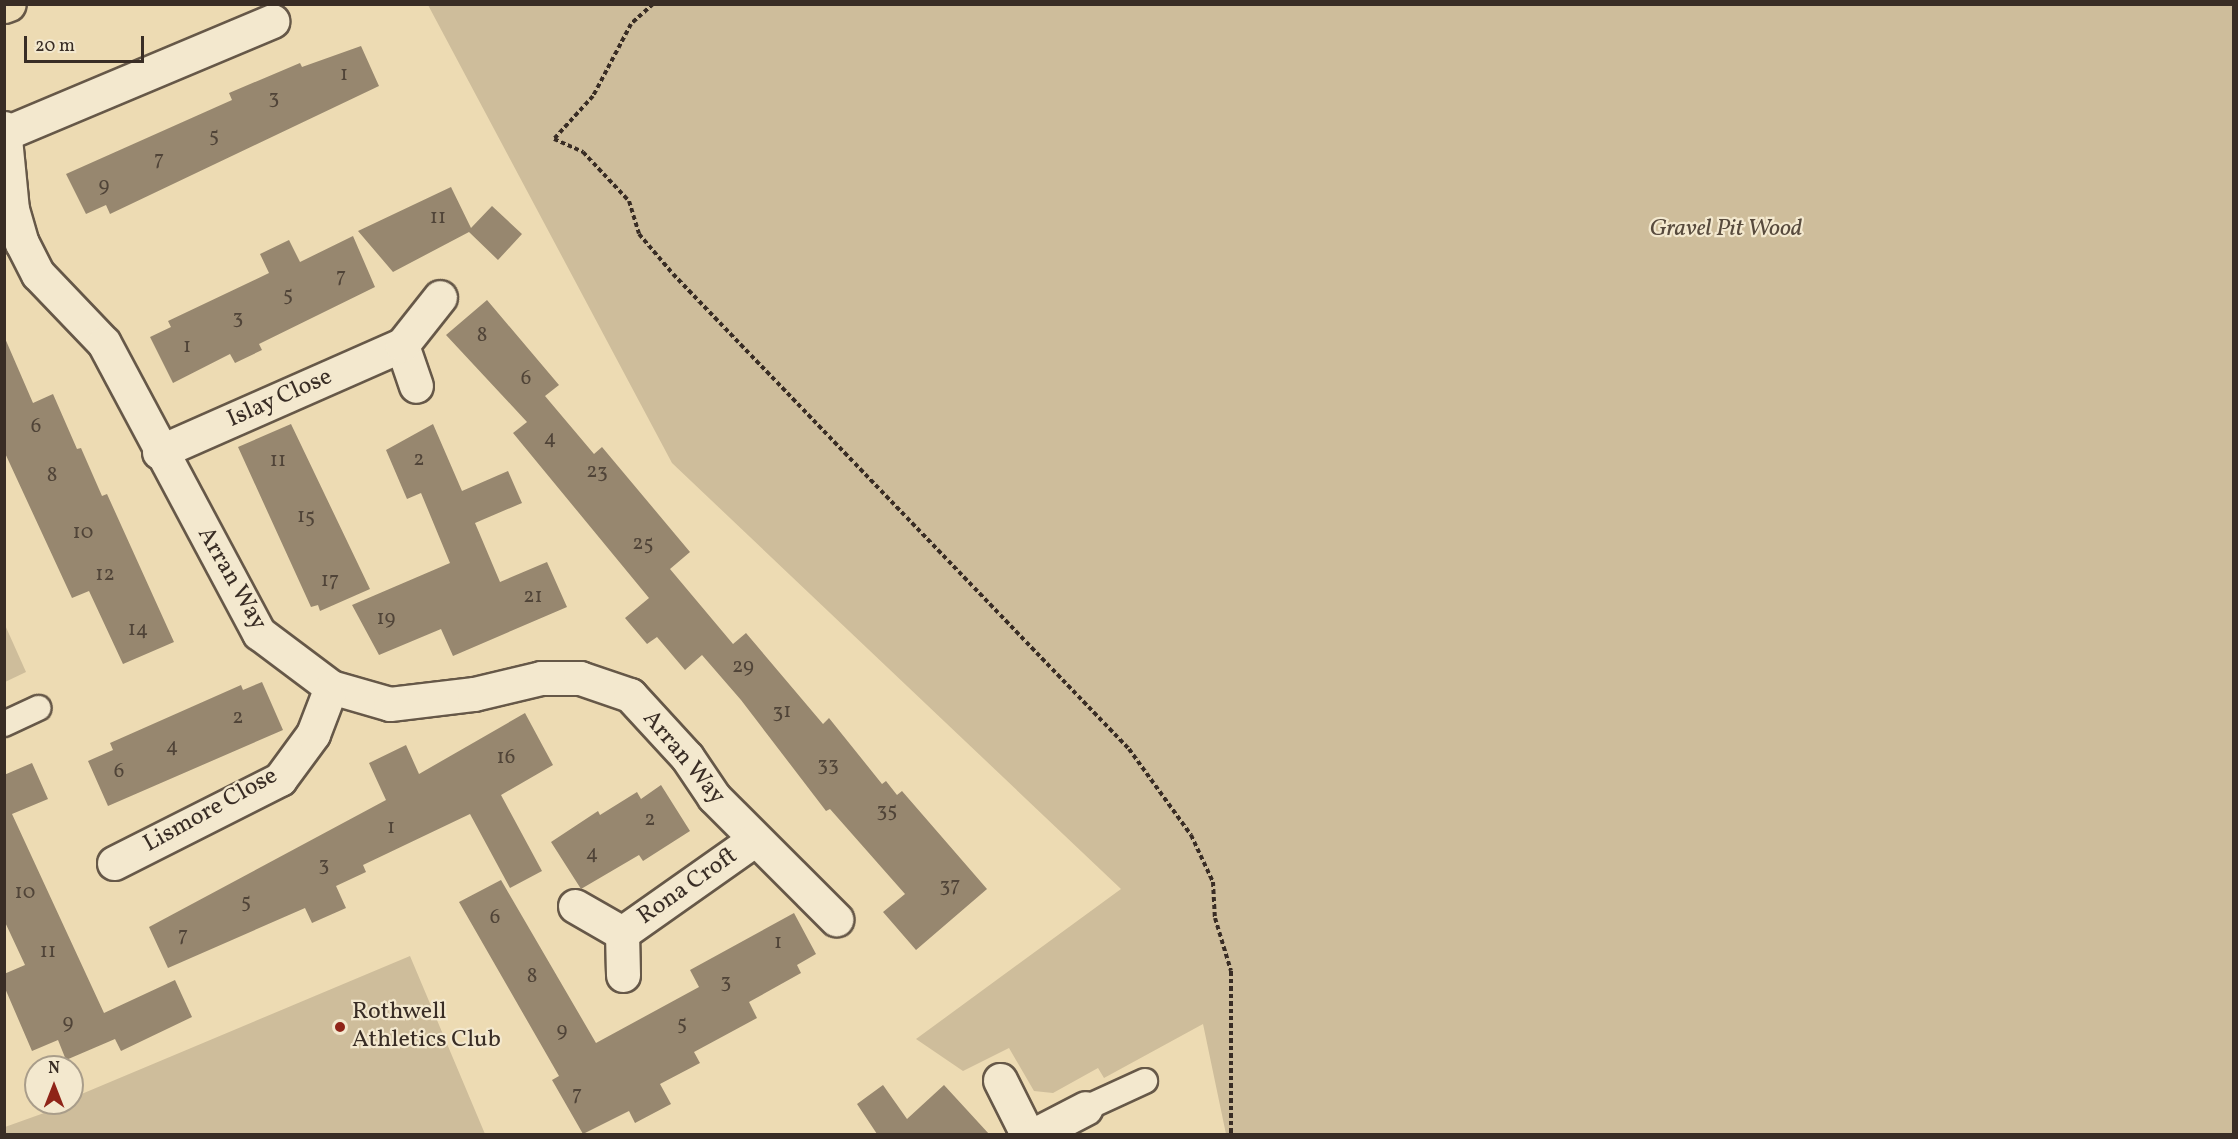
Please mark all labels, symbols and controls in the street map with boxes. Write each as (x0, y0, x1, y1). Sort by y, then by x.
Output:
scale bar (27, 24, 147, 62)
text: 20 m (35, 34, 75, 59)
house number: 1 (340, 62, 348, 88)
house number: 3 (269, 85, 279, 111)
house number: 5 (209, 123, 219, 149)
house number: 7 (154, 147, 164, 173)
house number: 9 (99, 173, 109, 199)
house number: 11 (430, 205, 446, 231)
park label: Gravel Pit Wood (1650, 216, 1802, 244)
house number: 7 (336, 264, 346, 290)
house number: 5 (283, 282, 293, 308)
house number: 3 (233, 305, 243, 331)
house number: 8 (477, 323, 487, 349)
house number: 1 (183, 334, 191, 360)
street label: Islay Close (223, 363, 337, 435)
house number: 6 (521, 366, 531, 392)
house number: 6 (31, 414, 41, 440)
house number: 4 (544, 426, 556, 452)
house number: 2 (413, 447, 425, 473)
house number: 11 (270, 448, 286, 474)
house number: 23 (586, 459, 608, 485)
house number: 8 (47, 463, 57, 489)
house number: 15 (297, 504, 315, 530)
house number: 10 (73, 520, 93, 546)
street label: Arran Way (190, 522, 272, 636)
house number: 25 (632, 531, 654, 557)
house number: 12 (95, 562, 115, 588)
house number: 17 (321, 568, 339, 594)
house number: 21 (523, 584, 543, 610)
house number: 19 (376, 606, 396, 632)
house number: 14 (128, 617, 148, 643)
house number: 29 (732, 654, 754, 680)
house number: 31 (773, 699, 791, 725)
house number: 2 (232, 705, 244, 731)
street label: Arran Way (635, 705, 731, 811)
house number: 4 (166, 734, 178, 760)
house number: 16 (497, 745, 515, 771)
house number: 33 (817, 752, 839, 778)
house number: 6 (114, 759, 124, 785)
street label: Lismore Close (139, 762, 283, 860)
house number: 35 (877, 798, 897, 824)
house number: 2 (644, 807, 656, 833)
house number: 1 (387, 815, 395, 841)
house number: 4 (586, 841, 598, 867)
street label: Rona Croft (633, 842, 743, 932)
house number: 3 (319, 852, 329, 878)
house number: 37 (940, 873, 960, 899)
house number: 10 (15, 880, 35, 906)
house number: 5 (241, 889, 251, 915)
house number: 6 (490, 905, 500, 931)
house number: 7 (178, 923, 188, 949)
house number: 1 (774, 930, 782, 956)
house number: 11 (40, 939, 56, 965)
house number: 8 (527, 964, 537, 990)
house number: 3 (721, 969, 731, 995)
place label: Rothwell Athletics Club (352, 999, 501, 1055)
house number: 9 (63, 1010, 73, 1036)
house number: 5 (677, 1011, 687, 1037)
house number: 9 (557, 1018, 567, 1044)
marker: Rothwell Athletics Club (333, 1020, 347, 1034)
north arrow (24, 1055, 84, 1115)
text: N (48, 1058, 60, 1080)
house number: 7 (572, 1082, 582, 1108)

